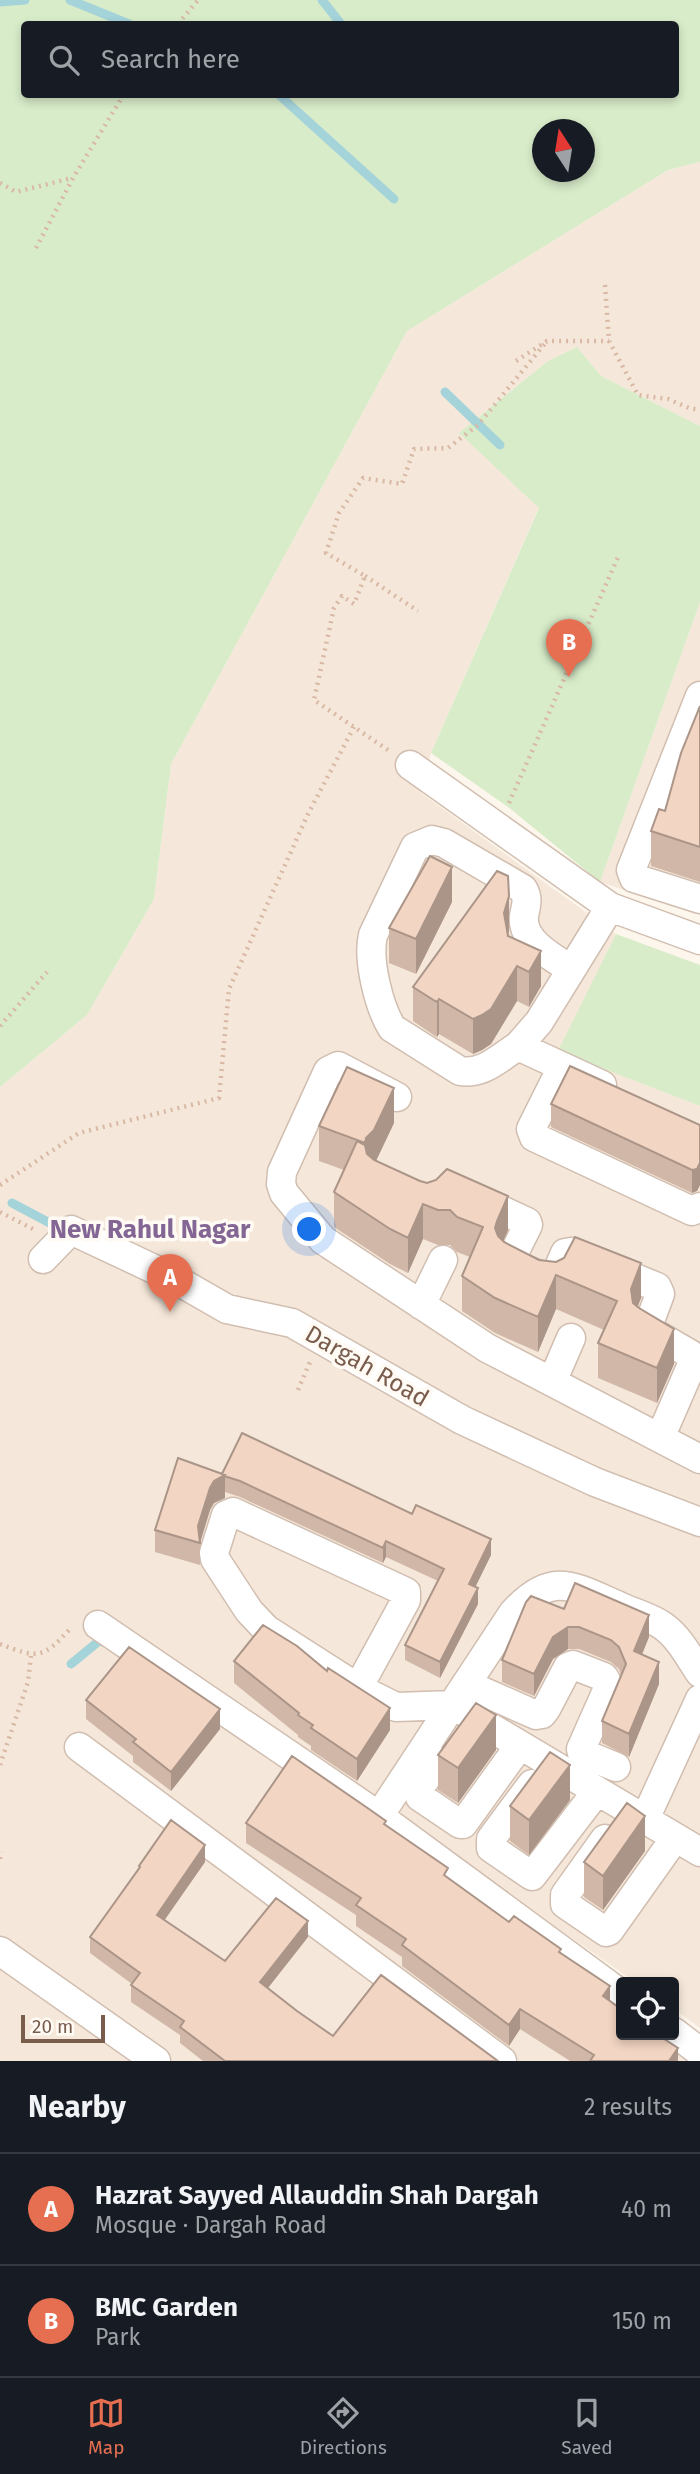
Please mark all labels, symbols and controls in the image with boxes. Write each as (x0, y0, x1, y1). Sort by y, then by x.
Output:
search box (21, 21, 679, 98)
icon: search (45, 41, 83, 79)
text: Search here (101, 44, 240, 75)
north arrow (532, 119, 595, 182)
pin: B (546, 619, 592, 677)
your location (292, 1212, 326, 1246)
district label: New Rahul Nagar (50, 1214, 251, 1245)
pin: A (147, 1254, 193, 1312)
street label: Dargah Road (300, 1319, 434, 1413)
map controls (616, 1977, 679, 2040)
button: locate (616, 1977, 679, 2040)
scale bar (21, 2012, 105, 2044)
text: 20 m (32, 2015, 73, 2038)
text: Nearby (28, 2089, 126, 2125)
text: 2 results (584, 2093, 672, 2121)
text: Hazrat Sayyed Allauddin Shah Dargah (95, 2180, 539, 2211)
text: A (44, 2195, 58, 2223)
text: 40 m (621, 2195, 672, 2223)
text: Mosque · Dargah Road (95, 2211, 327, 2239)
text: BMC Garden (95, 2292, 238, 2323)
text: B (44, 2307, 58, 2335)
text: 150 m (612, 2307, 672, 2335)
text: Park (95, 2323, 140, 2351)
tab: Map (87, 2394, 125, 2459)
tab: Directions (300, 2394, 387, 2459)
tab: Saved (561, 2394, 613, 2459)

